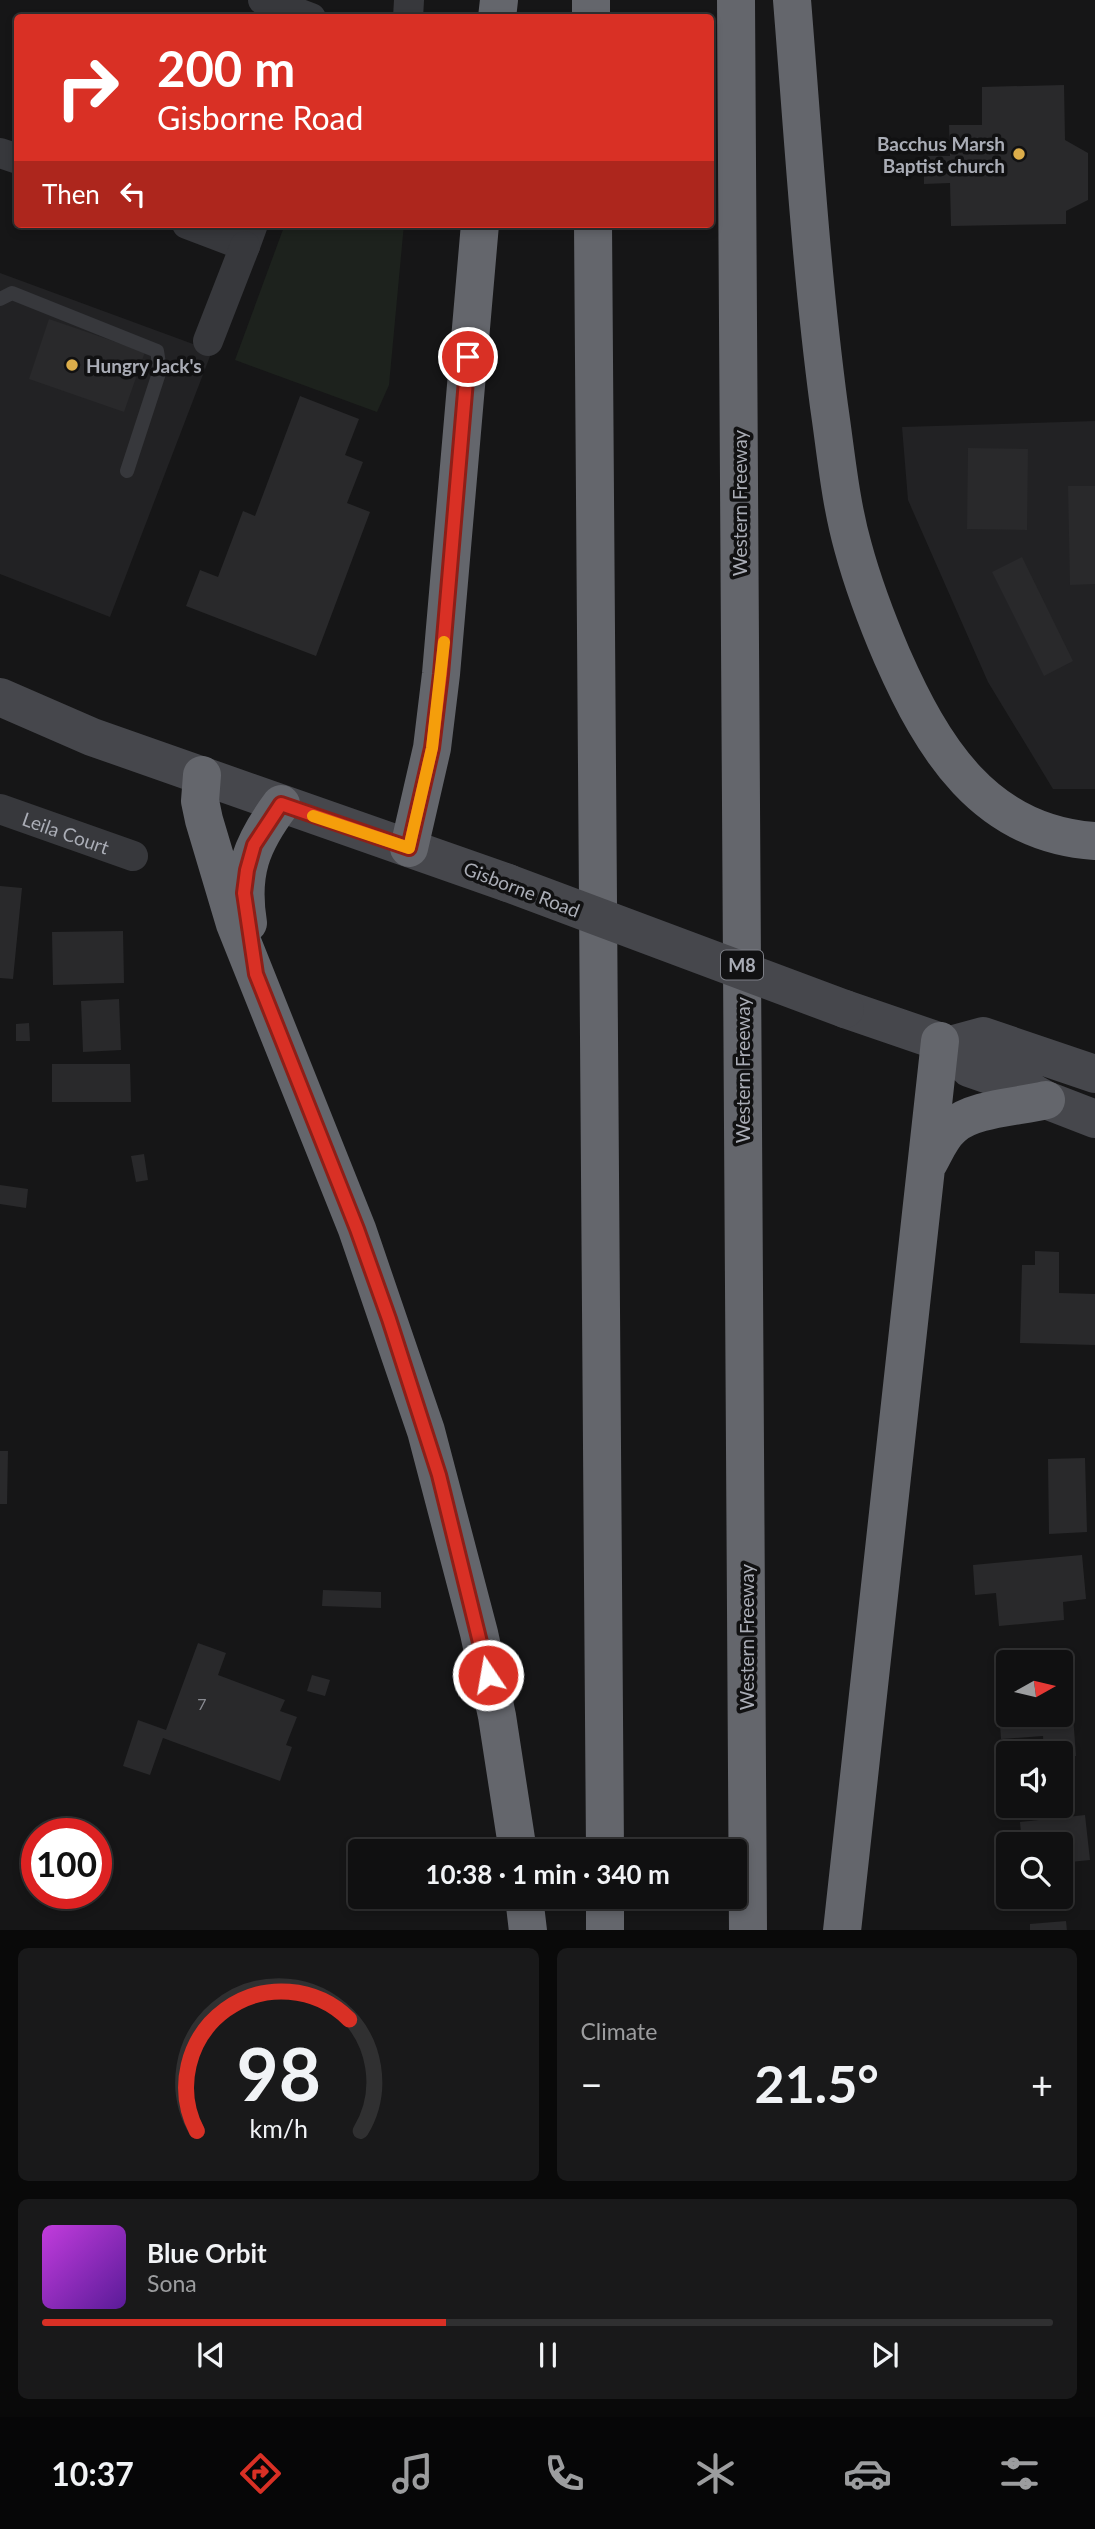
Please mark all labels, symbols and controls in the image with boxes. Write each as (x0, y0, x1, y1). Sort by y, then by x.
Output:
text: 200 m (157, 39, 295, 97)
icon: right (42, 42, 133, 133)
text: Gisborne Road (157, 98, 363, 137)
place label: Bacchus Marsh Baptist church (877, 132, 1005, 177)
marker: Bacchus Marsh Baptist church (1011, 146, 1027, 162)
icon: left (114, 175, 152, 213)
text: Then (42, 178, 100, 210)
pin (438, 327, 498, 387)
icon: arrive (449, 338, 487, 376)
place label: Hungry Jack's (86, 354, 202, 377)
marker: Hungry Jack's (64, 357, 80, 373)
street label: Western Freeway (728, 430, 751, 576)
street label: Leila Court (20, 806, 112, 858)
street label: Gisborne Road (461, 856, 583, 922)
road number: M8 (721, 950, 763, 980)
street label: Western Freeway (731, 997, 754, 1143)
street label: Western Freeway (735, 1564, 758, 1710)
position arrow (451, 1638, 525, 1712)
north arrow (996, 1650, 1073, 1727)
map controls (996, 1650, 1073, 1909)
house number: 7 (197, 1694, 207, 1713)
button: sound (996, 1741, 1073, 1818)
speed limit sign: 100 (21, 1818, 112, 1909)
button: search (996, 1832, 1073, 1909)
text: 10:38 · 1 min · 340 m (425, 1858, 670, 1890)
text: Climate (581, 2017, 657, 2045)
text: 98 (236, 2029, 320, 2117)
text: 21.5° (755, 2052, 879, 2114)
text: − (581, 2061, 603, 2107)
text: + (1031, 2061, 1053, 2107)
text: km/h (249, 2112, 308, 2142)
text: Blue Orbit (147, 2237, 267, 2269)
text: Sona (147, 2269, 197, 2297)
icon: previous (192, 2336, 230, 2374)
icon: pause (529, 2336, 567, 2374)
icon: next (866, 2336, 904, 2374)
icon: directions (236, 2449, 285, 2498)
icon: music (388, 2449, 437, 2498)
icon: phone (540, 2449, 589, 2498)
icon: climate (691, 2449, 740, 2498)
icon: car (843, 2449, 892, 2498)
icon: filters (995, 2449, 1044, 2498)
text: 10:37 (51, 2454, 134, 2493)

